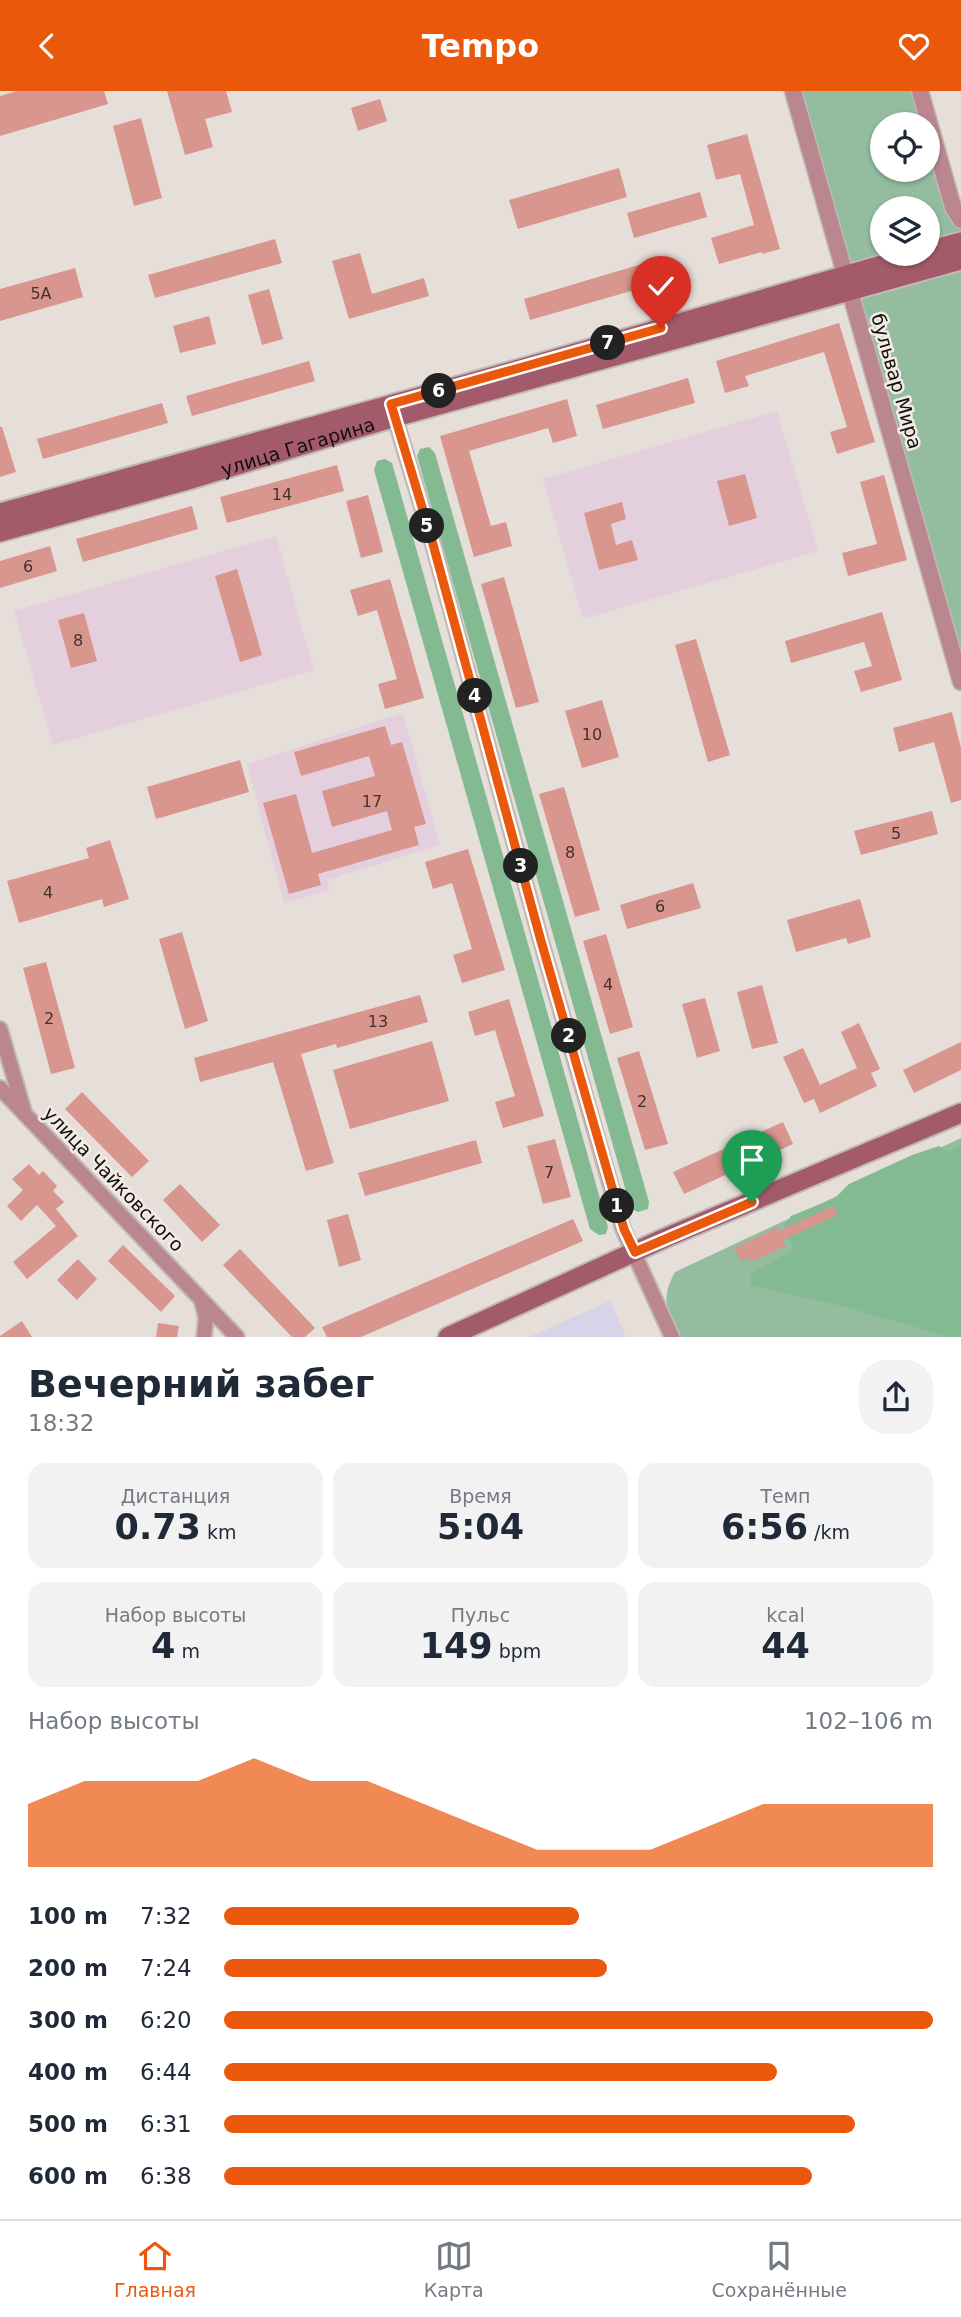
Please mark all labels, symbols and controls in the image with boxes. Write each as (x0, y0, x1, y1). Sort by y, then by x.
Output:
icon: back (28, 27, 66, 65)
text: Tempo (422, 27, 539, 65)
icon: heart (895, 27, 933, 65)
map controls (870, 112, 940, 266)
button: locate (870, 112, 940, 182)
button: layers (870, 196, 940, 266)
pin (631, 256, 691, 328)
icon: check (642, 267, 680, 305)
house number: 5А (30, 284, 52, 303)
street label: бульвар Мира (867, 311, 927, 451)
pin: 7 (590, 325, 626, 361)
text: 7 (601, 331, 614, 353)
pin: 6 (422, 373, 457, 409)
text: 6 (432, 379, 445, 401)
street label: улица Гагарина (218, 413, 378, 480)
house number: 14 (272, 485, 292, 504)
pin: 5 (410, 509, 444, 543)
text: 5 (420, 514, 433, 536)
house number: 6 (23, 557, 33, 576)
house number: 8 (73, 631, 83, 650)
pin: 4 (458, 679, 492, 713)
text: 4 (468, 684, 481, 706)
house number: 10 (582, 725, 602, 744)
house number: 17 (362, 792, 382, 811)
house number: 5 (891, 824, 901, 843)
house number: 8 (565, 843, 575, 862)
pin: 3 (504, 849, 538, 883)
text: 3 (514, 854, 527, 876)
house number: 4 (43, 883, 53, 902)
house number: 6 (655, 897, 665, 916)
house number: 4 (603, 975, 613, 994)
house number: 2 (44, 1009, 54, 1028)
house number: 13 (368, 1012, 388, 1031)
pin: 2 (552, 1019, 586, 1053)
text: 2 (562, 1024, 575, 1046)
house number: 2 (637, 1092, 647, 1111)
street label: улица Чайковского (39, 1102, 189, 1256)
pin (722, 1130, 782, 1202)
icon: arrive (733, 1141, 771, 1179)
house number: 7 (544, 1163, 554, 1182)
pin: 1 (600, 1189, 634, 1223)
text: 1 (610, 1194, 623, 1216)
button: share (859, 1360, 933, 1434)
text: Вечерний забег (28, 1362, 374, 1406)
text: 18:32 (28, 1410, 94, 1436)
text: Дистанция (121, 1485, 230, 1507)
text: Время (449, 1485, 512, 1507)
text: Темп (760, 1485, 811, 1507)
text: 0.73 (115, 1507, 201, 1547)
text: 5:04 (437, 1507, 524, 1547)
text: 6:56 (721, 1507, 808, 1547)
text: km (201, 1521, 236, 1543)
text: /km (808, 1521, 850, 1543)
text: Набор высоты (105, 1604, 246, 1626)
text: Пульс (451, 1604, 510, 1626)
text: kcal (766, 1604, 805, 1626)
text: 4 (151, 1626, 175, 1666)
text: 149 (420, 1626, 493, 1666)
text: 44 (761, 1626, 810, 1666)
text: m (175, 1640, 200, 1662)
text: bpm (493, 1640, 541, 1662)
text: Набор высоты (28, 1708, 200, 1734)
text: 102–106 m (804, 1708, 933, 1734)
text: 100 m (28, 1903, 108, 1929)
text: 7:32 (140, 1903, 192, 1929)
text: 200 m (28, 1955, 108, 1981)
text: 7:24 (140, 1955, 192, 1981)
text: 300 m (28, 2007, 108, 2033)
text: 6:20 (140, 2007, 192, 2033)
text: 400 m (28, 2059, 108, 2085)
text: 6:44 (140, 2059, 192, 2085)
text: 500 m (28, 2111, 108, 2137)
text: 6:31 (140, 2111, 192, 2137)
text: 600 m (28, 2163, 108, 2189)
text: 6:38 (140, 2163, 192, 2189)
tab: Главная (114, 2237, 196, 2301)
tab: Карта (424, 2237, 484, 2301)
tab: Сохранённые (712, 2237, 847, 2301)

